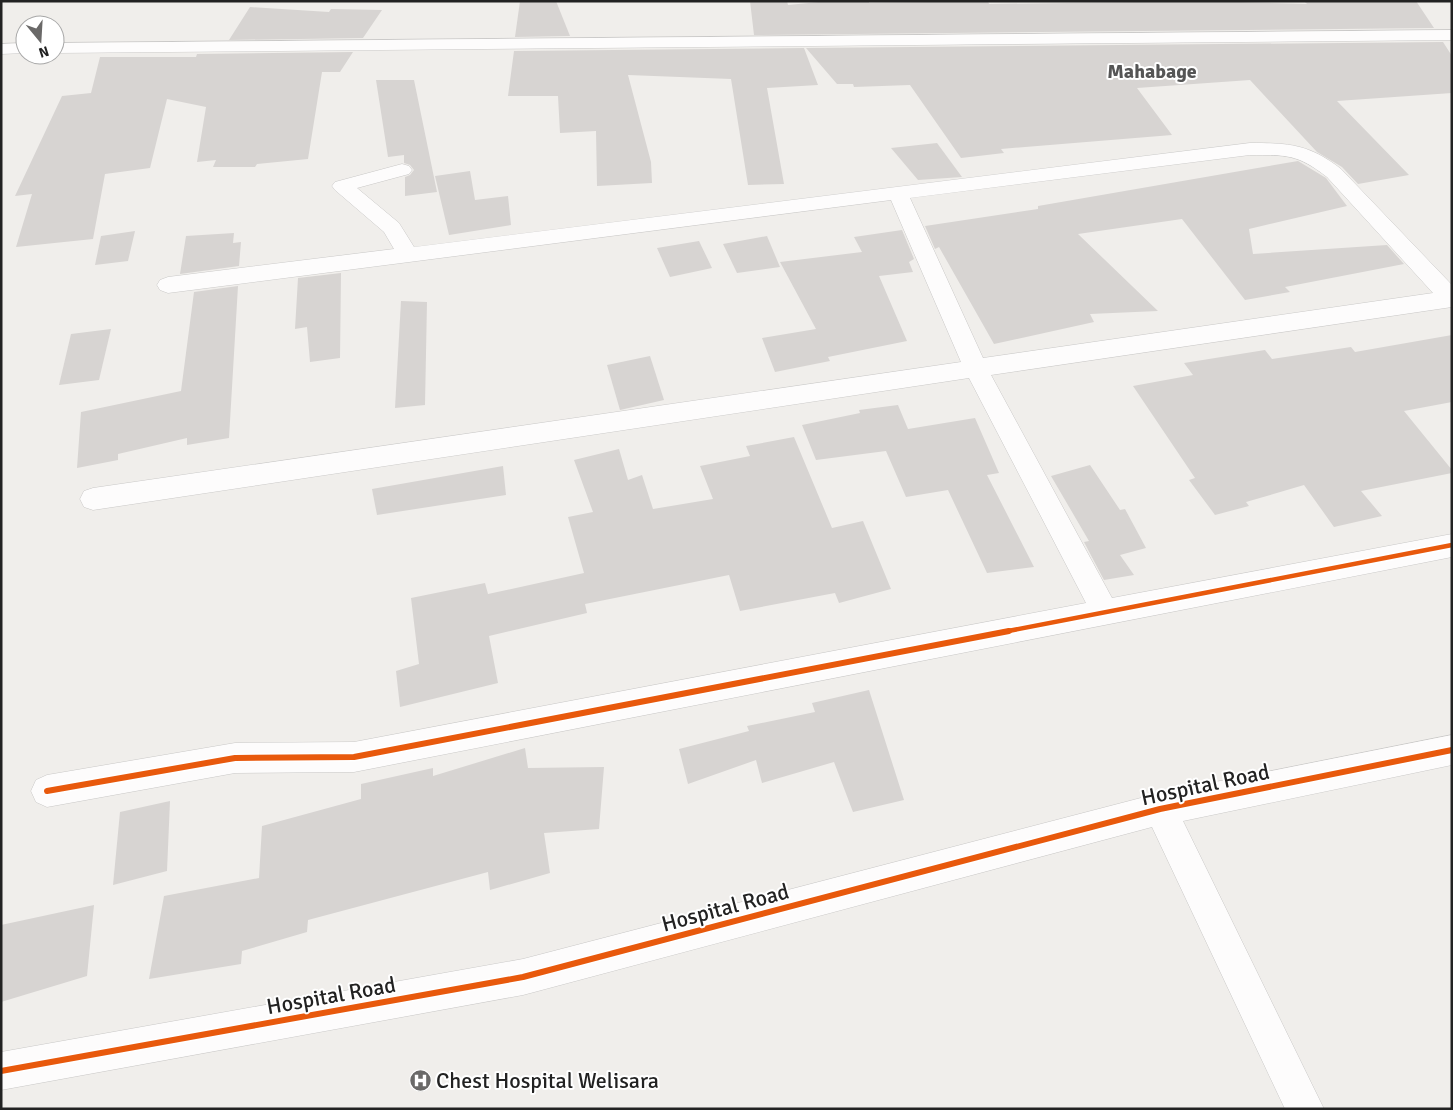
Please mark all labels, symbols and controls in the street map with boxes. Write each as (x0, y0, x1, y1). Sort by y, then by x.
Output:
north arrow (15, 15, 65, 65)
text: N (37, 42, 51, 61)
district label: Mahabage (1107, 59, 1197, 84)
street label: Hospital Road (1138, 758, 1272, 811)
street label: Hospital Road (659, 878, 792, 937)
street label: Hospital Road (264, 971, 398, 1020)
place label: Chest Hospital Welisara (436, 1067, 659, 1094)
hospital icon: Chest Hospital Welisara (408, 1068, 432, 1092)

